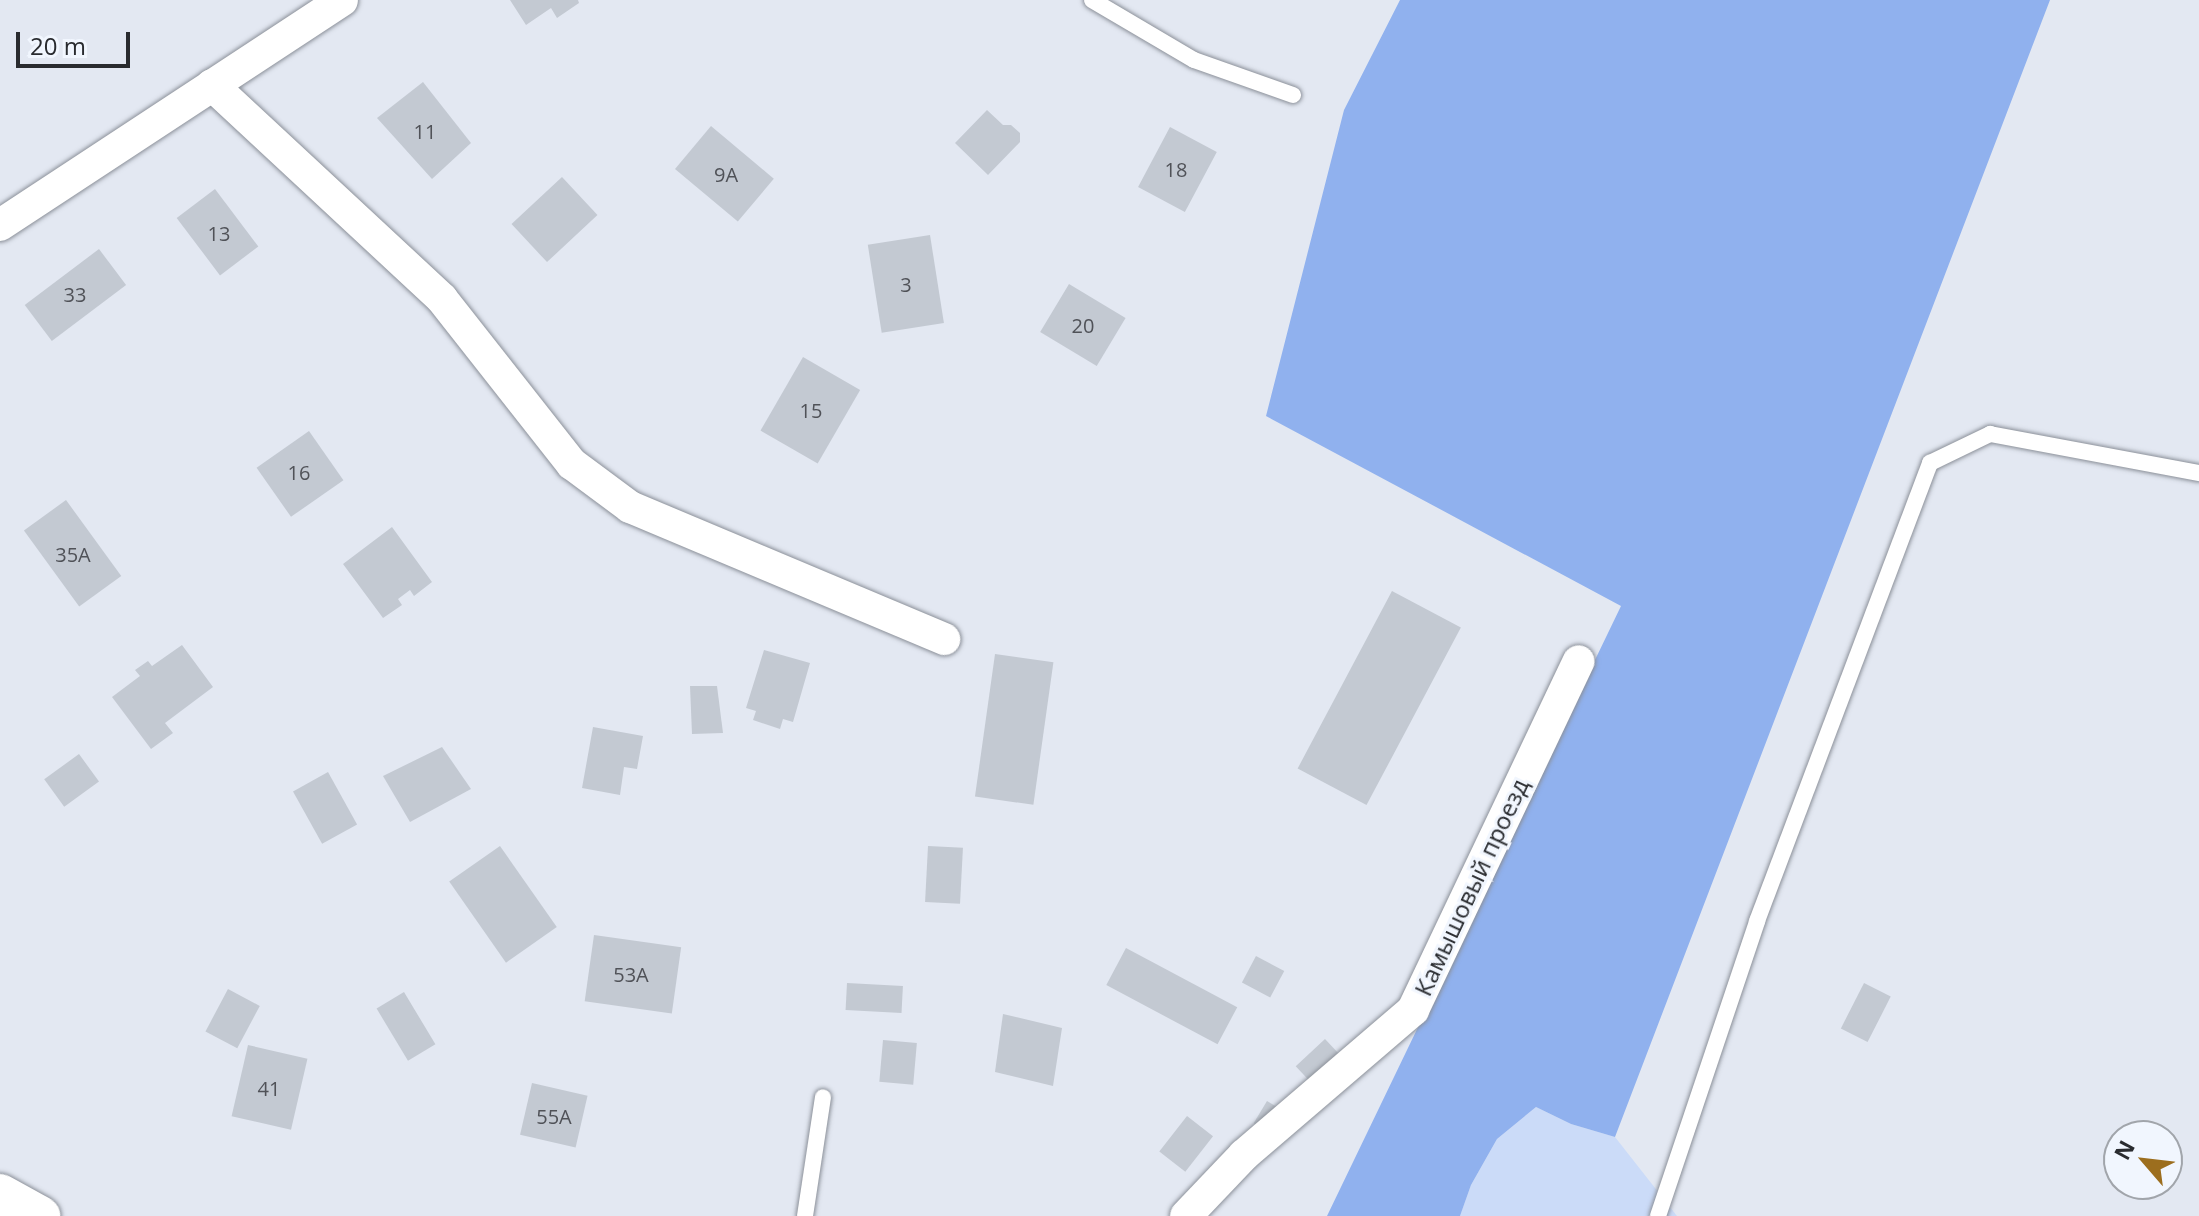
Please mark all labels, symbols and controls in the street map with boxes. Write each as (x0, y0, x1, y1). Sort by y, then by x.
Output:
scale bar (20, 16, 134, 66)
text: 20 m (30, 29, 86, 62)
house number: 11 (414, 119, 436, 143)
house number: 18 (1165, 157, 1187, 181)
house number: 9А (714, 162, 738, 186)
house number: 13 (208, 221, 230, 245)
house number: 3 (900, 272, 912, 296)
house number: 33 (64, 282, 86, 306)
house number: 20 (1072, 313, 1094, 337)
house number: 15 (800, 398, 822, 422)
house number: 16 (288, 460, 310, 484)
house number: 35А (55, 542, 91, 566)
street label: Камышовый проезд (1408, 774, 1534, 1000)
house number: 53А (613, 962, 649, 986)
house number: 41 (258, 1076, 280, 1100)
house number: 55А (536, 1104, 572, 1128)
north arrow (2103, 1120, 2183, 1200)
text: N (2106, 1135, 2141, 1165)

